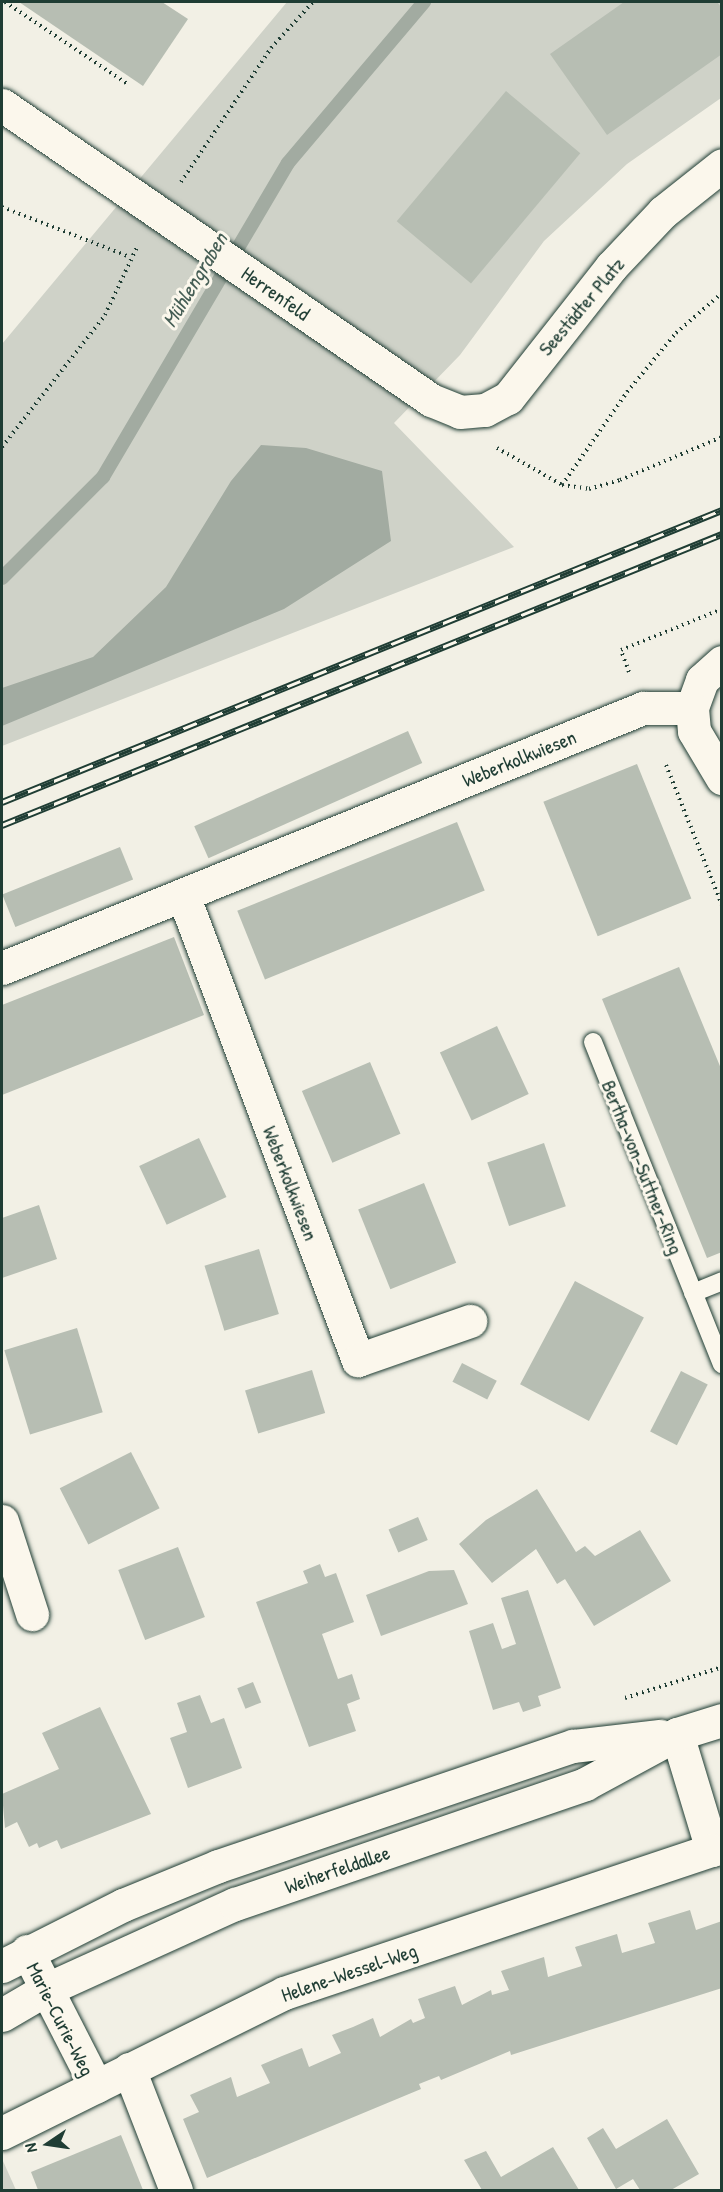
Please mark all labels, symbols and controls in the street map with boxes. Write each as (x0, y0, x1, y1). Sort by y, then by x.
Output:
water label: Mühlengraben (157, 228, 233, 332)
street label: Seestädter Platz (533, 252, 629, 360)
street label: Herrenfeld (237, 261, 315, 325)
street label: Weberkolkwiesen (459, 724, 579, 792)
street label: Bertha-von-Suttner-Ring (597, 1077, 689, 1257)
street label: Weberkolkwiesen (258, 1122, 324, 1244)
street label: Weiherfeldallee (281, 1840, 393, 1898)
street label: Helene-Wessel-Weg (278, 1938, 420, 2006)
street label: Marie-Curie-Weg (22, 1958, 100, 2080)
north arrow (18, 2114, 78, 2174)
text: N (19, 2141, 42, 2155)

